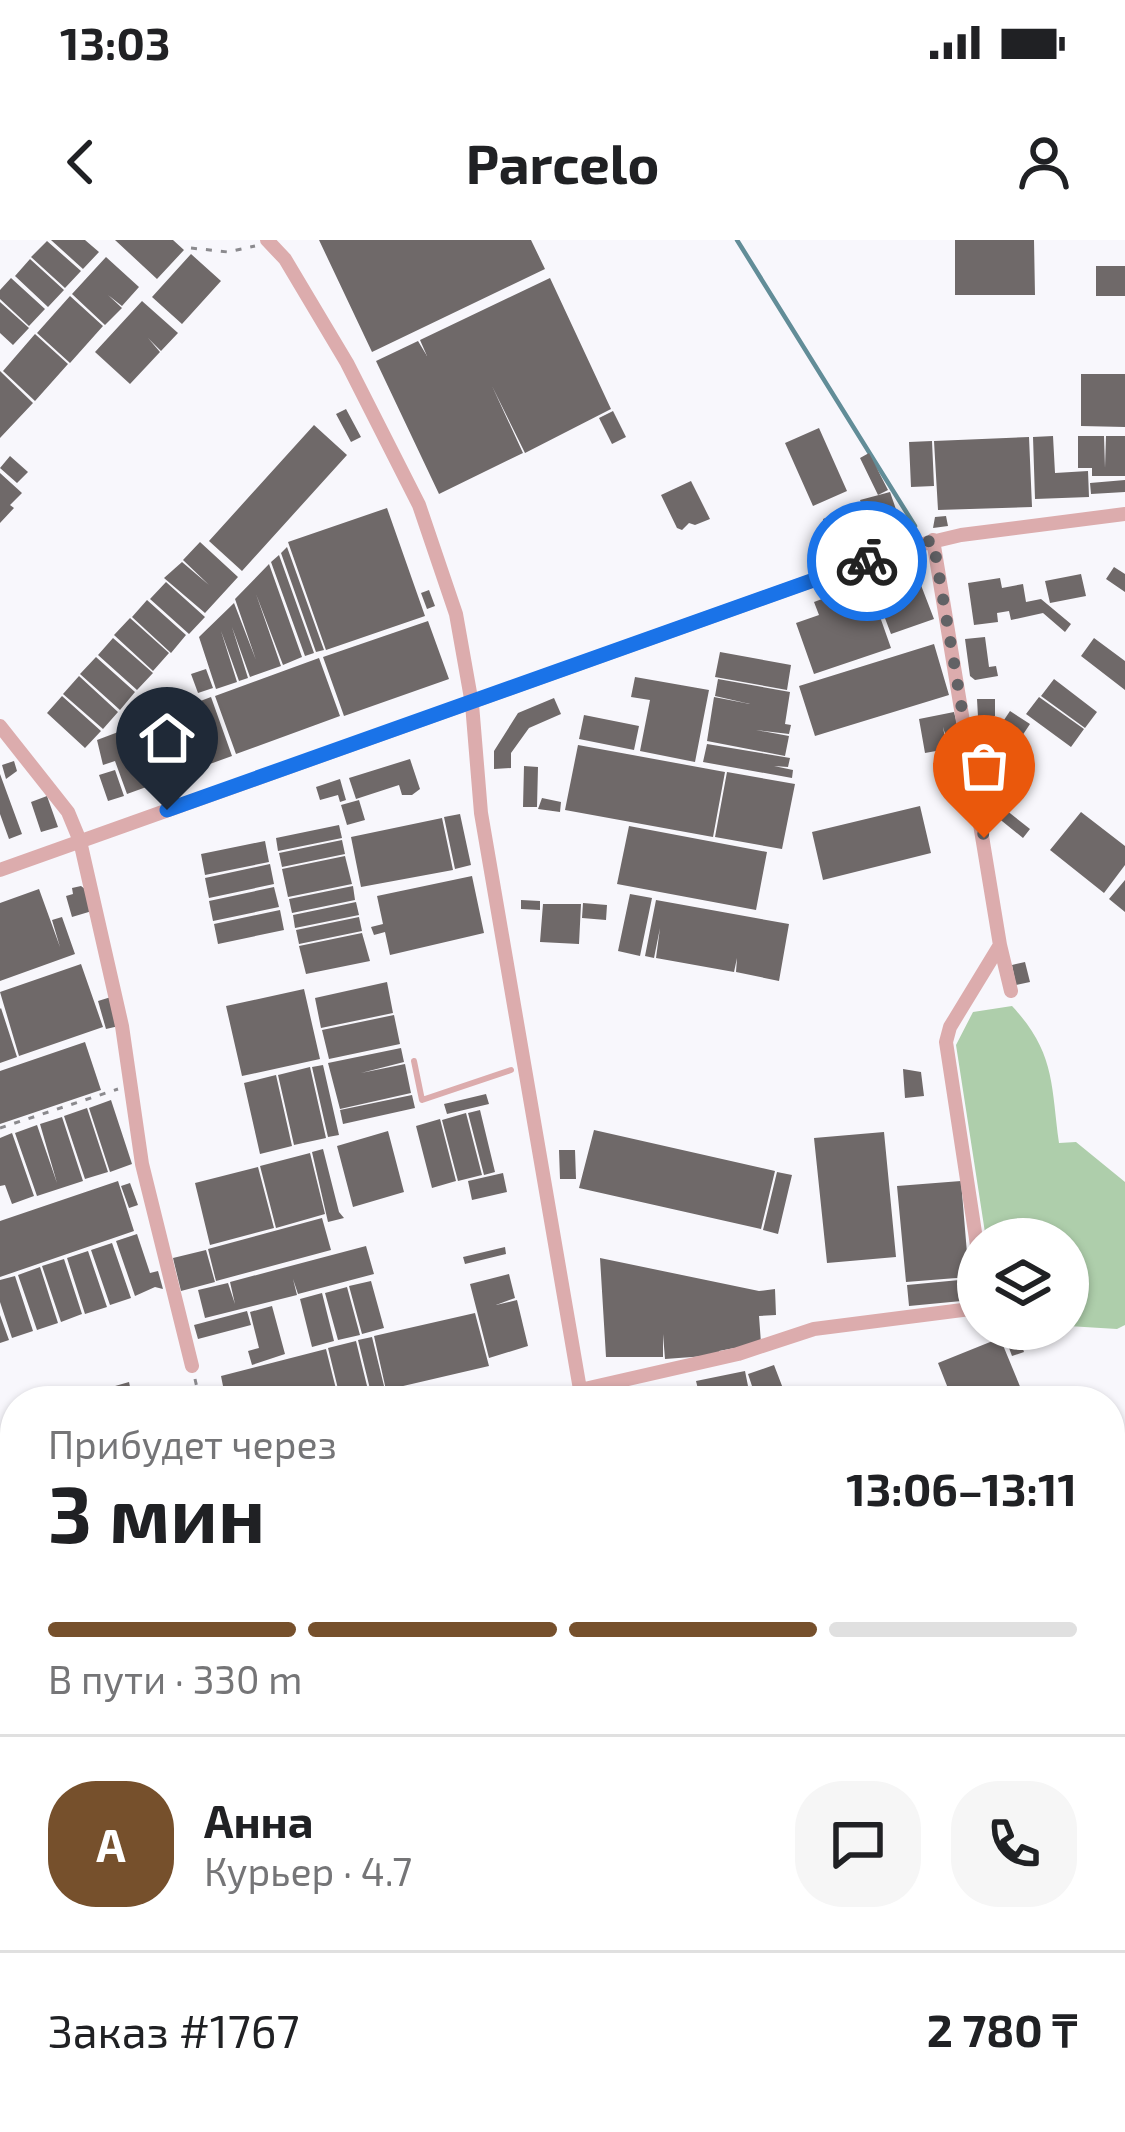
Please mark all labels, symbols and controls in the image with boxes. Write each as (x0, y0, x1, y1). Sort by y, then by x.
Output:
text: 13:03 (60, 15, 170, 69)
icon: back (48, 129, 114, 195)
icon: person (1011, 129, 1077, 195)
text: Parcelo (466, 130, 659, 195)
courier (807, 501, 927, 621)
icon: bike (834, 528, 900, 594)
pin (116, 687, 218, 810)
icon: home (134, 705, 200, 771)
pin (933, 715, 1035, 838)
icon: bag (951, 733, 1017, 799)
map controls (957, 1218, 1089, 1350)
button: layers (957, 1218, 1089, 1350)
text: Прибудет через (48, 1420, 337, 1467)
text: 13:06–13:11 (846, 1461, 1077, 1515)
text: 3 мин (48, 1465, 265, 1559)
text: В пути · 330 m (48, 1655, 302, 1702)
button: chat (795, 1781, 921, 1907)
button: phone (951, 1781, 1077, 1907)
text: Анна (204, 1793, 314, 1847)
text: А (96, 1817, 126, 1871)
text: Курьер · 4.7 (204, 1847, 412, 1894)
text: 2 780 ₸ (927, 2002, 1077, 2056)
text: Заказ #1767 (48, 2003, 299, 2057)

